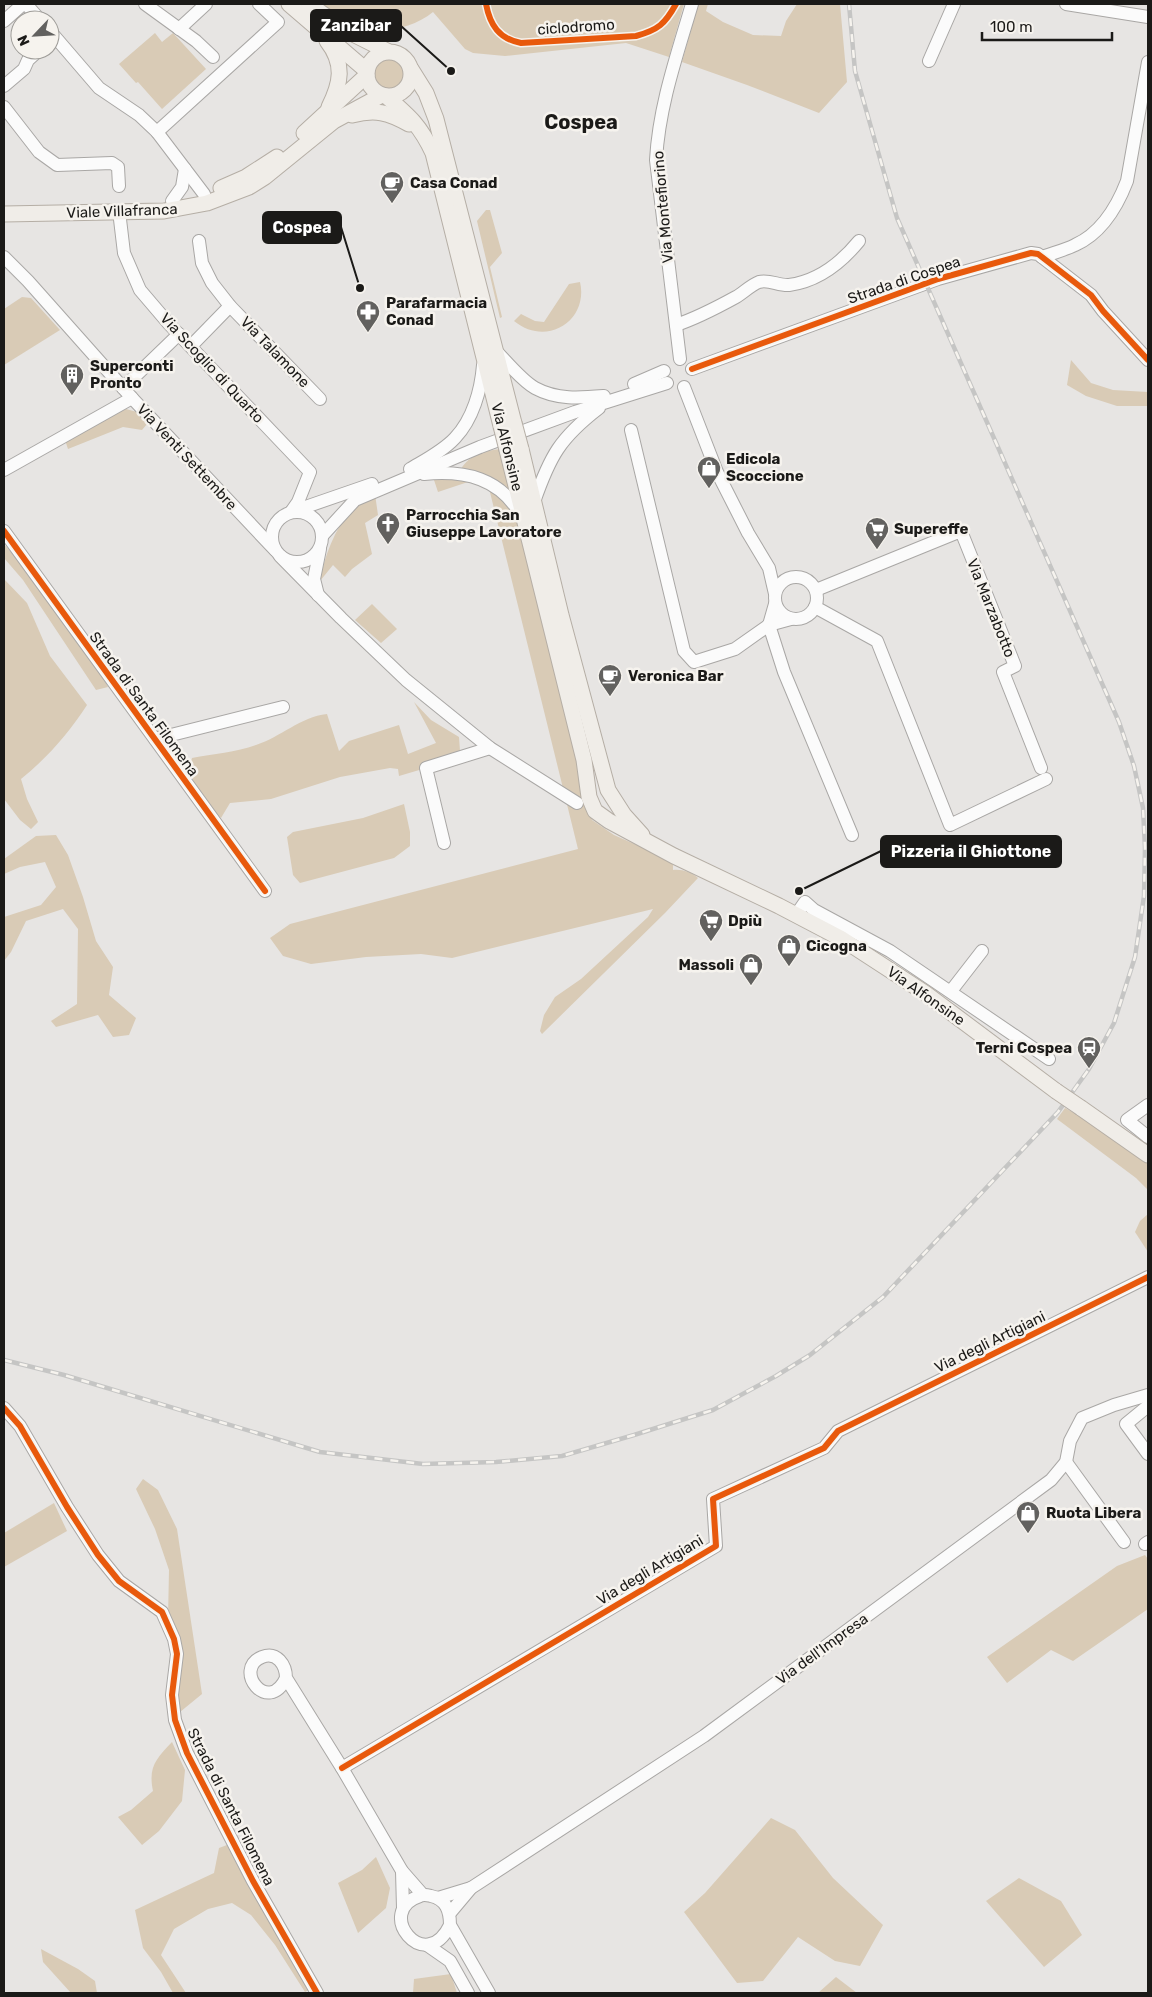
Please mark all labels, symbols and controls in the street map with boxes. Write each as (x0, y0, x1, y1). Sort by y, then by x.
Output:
north arrow (10, 10, 60, 60)
callout: Zanzibar (311, 10, 401, 41)
scale bar (982, 10, 1112, 42)
street label: ciclodromo (537, 15, 615, 39)
text: Zanzibar (321, 16, 392, 35)
text: 100 m (990, 18, 1032, 36)
text: N (14, 32, 34, 48)
district label: Cospea (544, 110, 618, 134)
street label: Via Montefiorino (649, 150, 677, 264)
cafe icon: Casa Conad (379, 170, 405, 204)
place label: Casa Conad (410, 174, 497, 192)
street label: Viale Villafranca (66, 200, 178, 222)
callout: Cospea (263, 212, 341, 243)
text: Cospea (273, 218, 331, 237)
street label: Strada di Cospea (845, 252, 963, 308)
place label: Parafarmacia Conad (386, 294, 487, 329)
pharmacy icon: Parafarmacia Conad (355, 299, 381, 333)
street label: Via Scoglio di Quarto (156, 309, 268, 427)
street label: Via Talamone (237, 313, 313, 391)
place label: Superconti Pronto (90, 357, 174, 392)
building icon: Superconti Pronto (59, 362, 85, 396)
street label: Via Venti Settembre (133, 400, 241, 514)
street label: Via Alfonsine (487, 401, 527, 493)
place label: Edicola Scoccione (726, 450, 804, 485)
shop icon: Edicola Scoccione (696, 455, 722, 489)
place label: Parrocchia San Giuseppe Lavoratore (406, 506, 562, 541)
church icon: Parrocchia San Giuseppe Lavoratore (375, 511, 401, 545)
supermarket icon: Supereffe (864, 516, 890, 550)
place label: Supereffe (894, 520, 969, 538)
street label: Via Marzabotto (963, 556, 1019, 660)
street label: Strada di Santa Filomena (85, 628, 203, 780)
cafe icon: Veronica Bar (597, 663, 623, 697)
place label: Veronica Bar (628, 667, 724, 685)
callout: Pizzeria il Ghiottone (881, 836, 1061, 867)
text: Pizzeria il Ghiottone (891, 842, 1051, 861)
supermarket icon: Dpiù (698, 908, 724, 942)
place label: Dpiù (728, 912, 762, 930)
shop icon: Cicogna (776, 933, 802, 967)
place label: Cicogna (806, 937, 867, 955)
shop icon: Massoli (738, 952, 764, 986)
place label: Massoli (678, 956, 734, 974)
street label: Via Alfonsine (884, 963, 968, 1029)
station icon: Terni Cospea (1076, 1035, 1102, 1069)
place label: Terni Cospea (976, 1039, 1072, 1057)
street label: Via degli Artigiani (932, 1307, 1048, 1377)
shop icon: Ruota Libera (1015, 1500, 1041, 1534)
place label: Ruota Libera (1046, 1504, 1141, 1522)
street label: Via degli Artigiani (593, 1531, 707, 1609)
street label: Via dell'Impresa (772, 1610, 872, 1688)
street label: Strada di Santa Filomena (183, 1725, 279, 1889)

